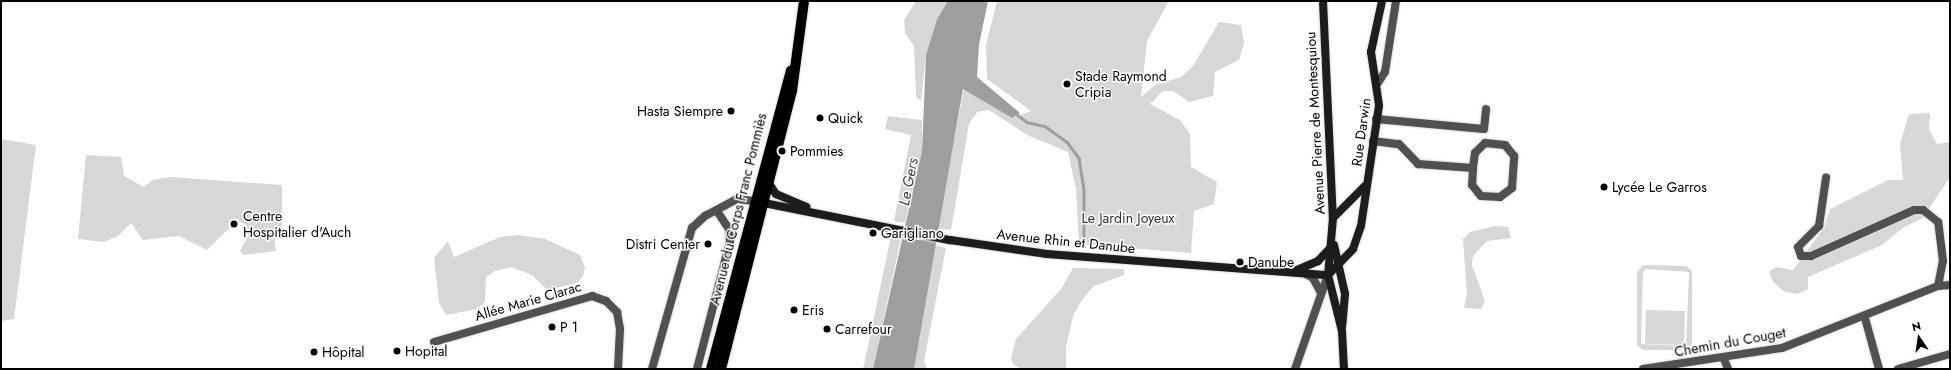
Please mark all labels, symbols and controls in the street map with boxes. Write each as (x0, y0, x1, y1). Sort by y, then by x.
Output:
street label: Avenue Pierre de Montesquiou (1302, 31, 1328, 215)
place label: Stade Raymond Cripia (1075, 68, 1167, 100)
marker: Stade Raymond Cripia (1062, 79, 1072, 89)
street label: Rue Darwin (1348, 97, 1374, 167)
place label: Hasta Siempre (637, 103, 723, 119)
marker: Hasta Siempre (726, 106, 736, 116)
place label: Quick (828, 110, 863, 126)
street label: Avenue du Corps Franc Pommiès (706, 111, 770, 307)
marker: Quick (815, 113, 825, 123)
place label: Pommies (790, 143, 843, 159)
marker: Pommies (777, 146, 787, 156)
water label: Le Gers (896, 157, 922, 207)
place label: Lycée Le Garros (1612, 179, 1707, 195)
marker: Lycée Le Garros (1599, 182, 1609, 192)
place label: Centre Hospitalier d'Auch (243, 208, 351, 240)
park label: Le Jardin Joyeux (1082, 210, 1174, 226)
marker: Centre Hospitalier d'Auch (228, 218, 240, 230)
place label: Garigliano (881, 225, 944, 241)
street label: Avenue Rhin et Danube (996, 225, 1136, 257)
marker: Garigliano (868, 228, 878, 238)
place label: Distri Center (626, 236, 700, 252)
marker: Distri Center (703, 239, 713, 249)
place label: Danube (1248, 254, 1294, 270)
marker: Danube (1235, 257, 1245, 267)
street label: Allée Marie Clarac (473, 278, 583, 324)
place label: Eris (802, 302, 824, 318)
marker: Eris (789, 305, 799, 315)
north arrow (1899, 318, 1939, 358)
text: N (1910, 318, 1922, 335)
place label: P 1 (560, 319, 578, 335)
place label: Carrefour (835, 321, 892, 337)
marker: P 1 (547, 322, 557, 332)
marker: Carrefour (822, 324, 832, 334)
street label: Chemin du Couget (1673, 324, 1787, 360)
place label: Hopital (405, 343, 448, 359)
place label: Hôpital (322, 344, 365, 360)
marker: Hopital (392, 346, 402, 356)
marker: Hôpital (309, 347, 319, 357)

